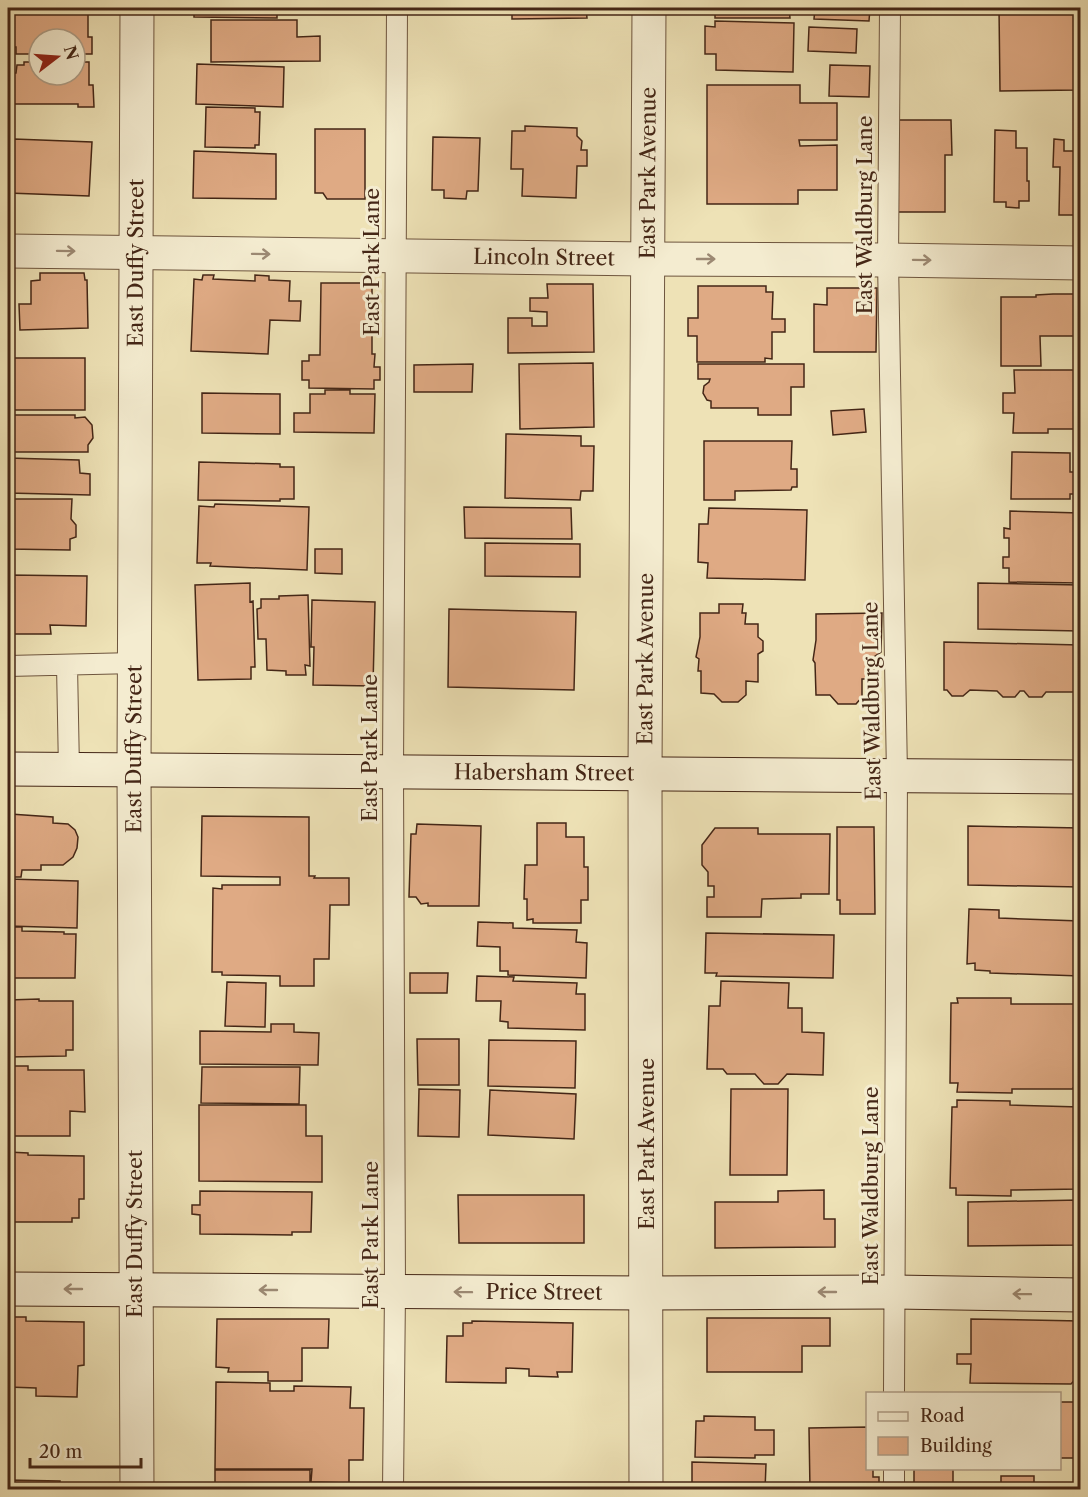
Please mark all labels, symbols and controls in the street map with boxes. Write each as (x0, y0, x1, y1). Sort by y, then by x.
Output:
north arrow (27, 27, 87, 87)
text: N (60, 43, 83, 62)
street label: East Park Avenue (635, 87, 661, 259)
street label: East Waldburg Lane (852, 116, 877, 314)
street label: East Duffy Street (123, 178, 148, 347)
street label: East Park Lane (359, 188, 384, 336)
street label: Lincoln Street (473, 244, 616, 271)
one-way arrow (55, 245, 75, 257)
one-way arrow (250, 248, 270, 260)
one-way arrow (695, 253, 715, 265)
one-way arrow (911, 254, 931, 266)
street label: East Park Avenue (632, 573, 658, 745)
street label: East Waldburg Lane (857, 601, 886, 801)
street label: East Duffy Street (121, 664, 146, 833)
street label: East Park Lane (357, 674, 382, 822)
street label: Habersham Street (454, 759, 635, 786)
street label: East Park Avenue (634, 1058, 659, 1230)
street label: East Waldburg Lane (858, 1087, 883, 1285)
street label: East Duffy Street (122, 1149, 147, 1318)
street label: East Park Lane (358, 1161, 383, 1309)
street label: Price Street (485, 1279, 603, 1305)
one-way arrow (63, 1284, 83, 1295)
one-way arrow (258, 1284, 278, 1296)
one-way arrow (453, 1286, 473, 1297)
one-way arrow (818, 1286, 838, 1298)
one-way arrow (1013, 1288, 1033, 1300)
legend (866, 1392, 1061, 1470)
text: Road (920, 1405, 965, 1427)
scale bar (30, 1431, 141, 1469)
text: Building (920, 1435, 992, 1457)
text: 20 m (39, 1441, 83, 1463)

